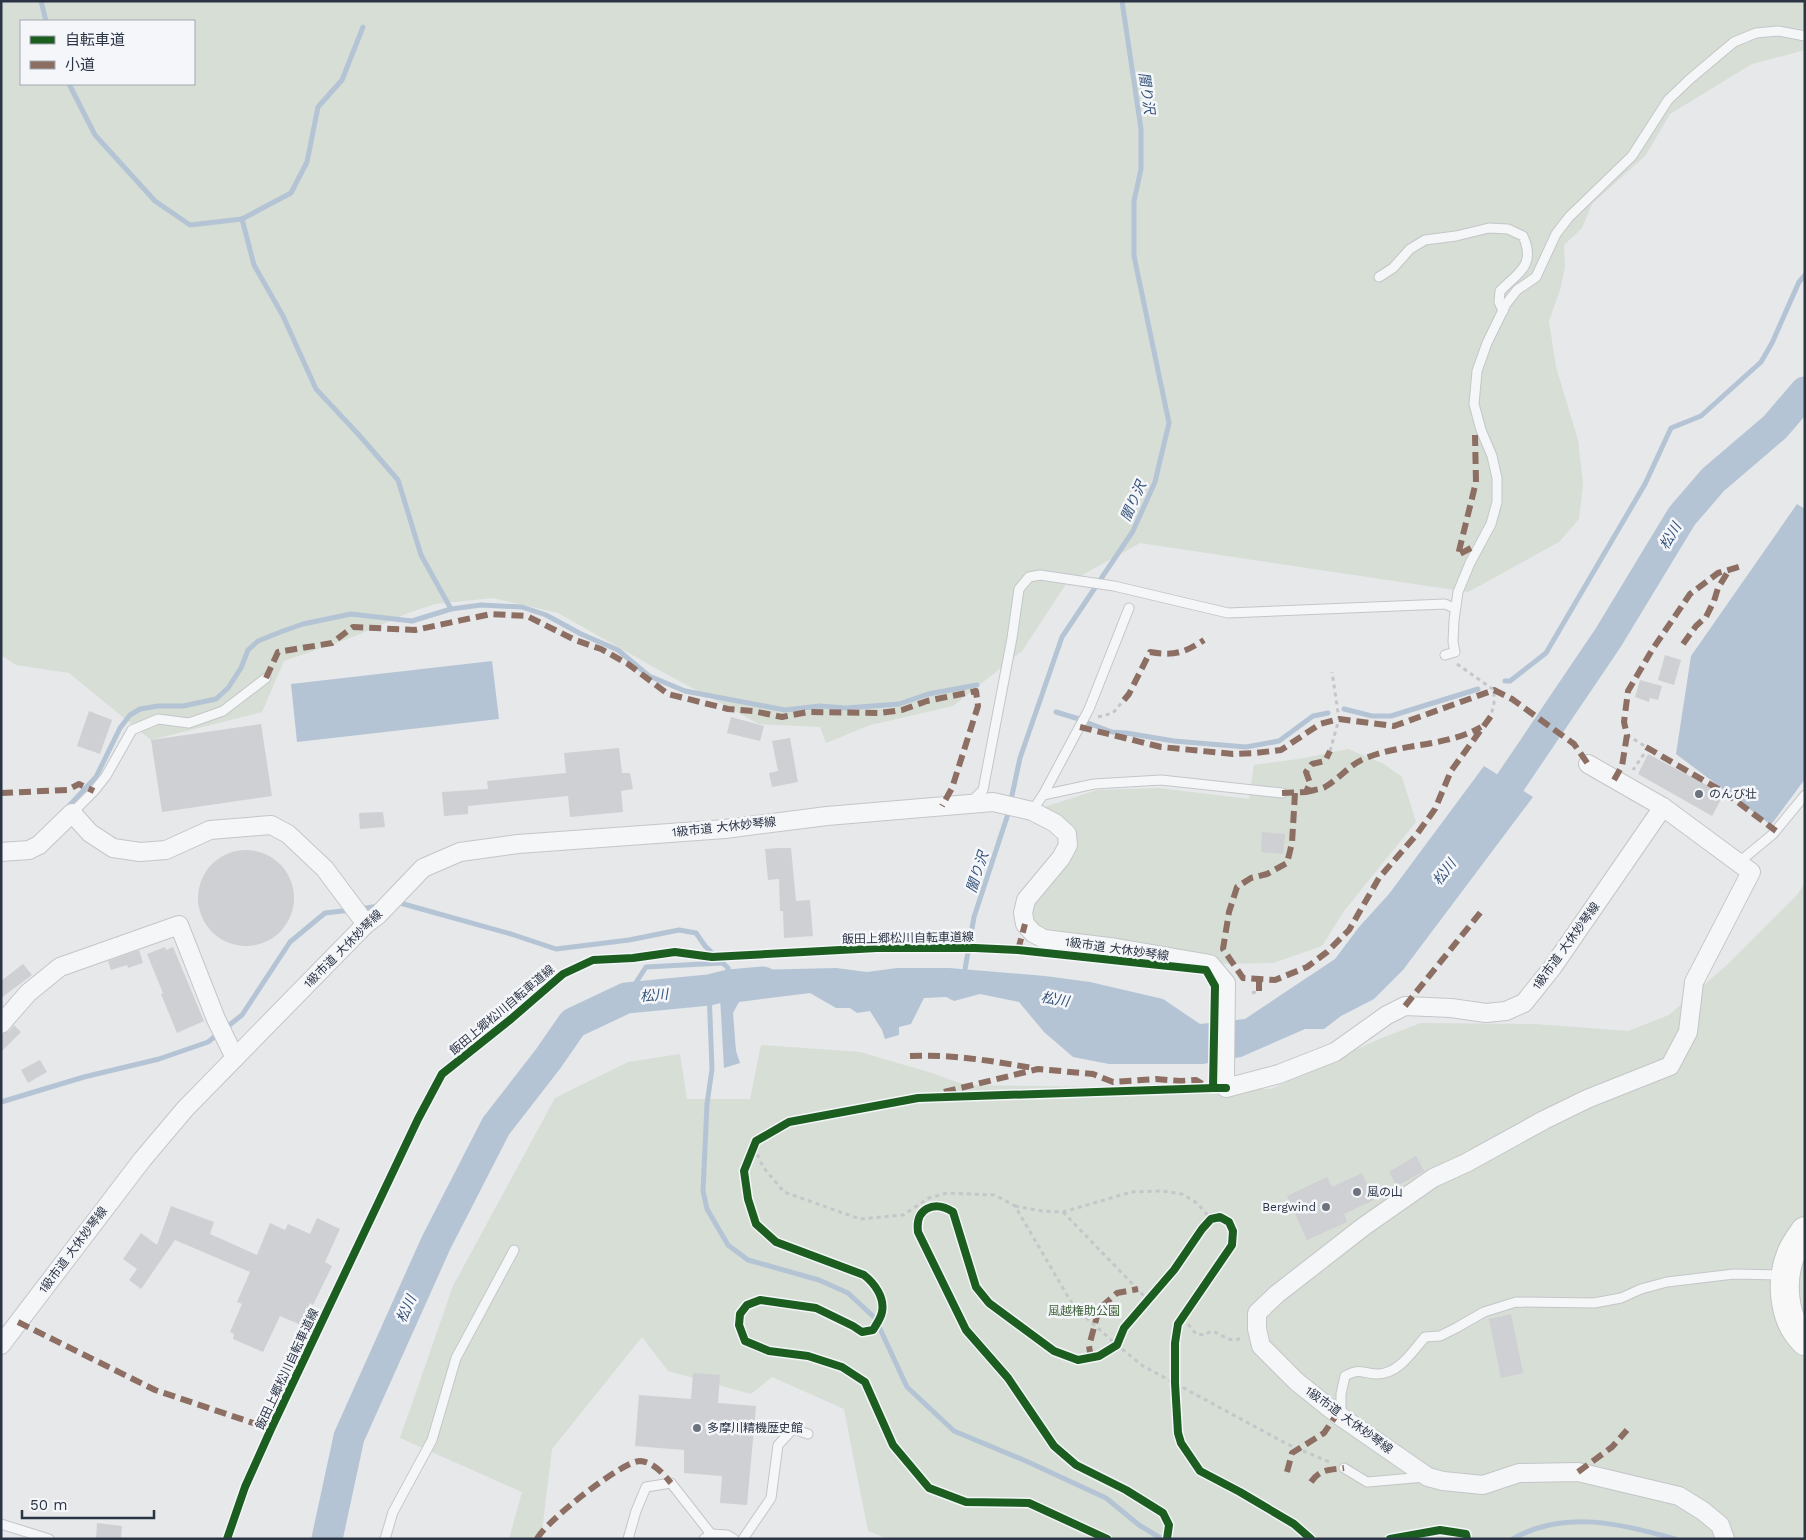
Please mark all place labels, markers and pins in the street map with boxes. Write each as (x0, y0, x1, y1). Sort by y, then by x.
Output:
place label: のんび壮 (1709, 787, 1757, 801)
marker: のんび壮 (1693, 788, 1705, 800)
place label: 風の山 (1367, 1185, 1403, 1199)
marker: 風の山 (1351, 1186, 1363, 1198)
place label: Bergwind (1262, 1200, 1316, 1214)
marker: Bergwind (1320, 1201, 1332, 1213)
place label: 多摩川精機歴史館 (707, 1421, 803, 1435)
marker: 多摩川精機歴史館 (691, 1422, 703, 1434)

